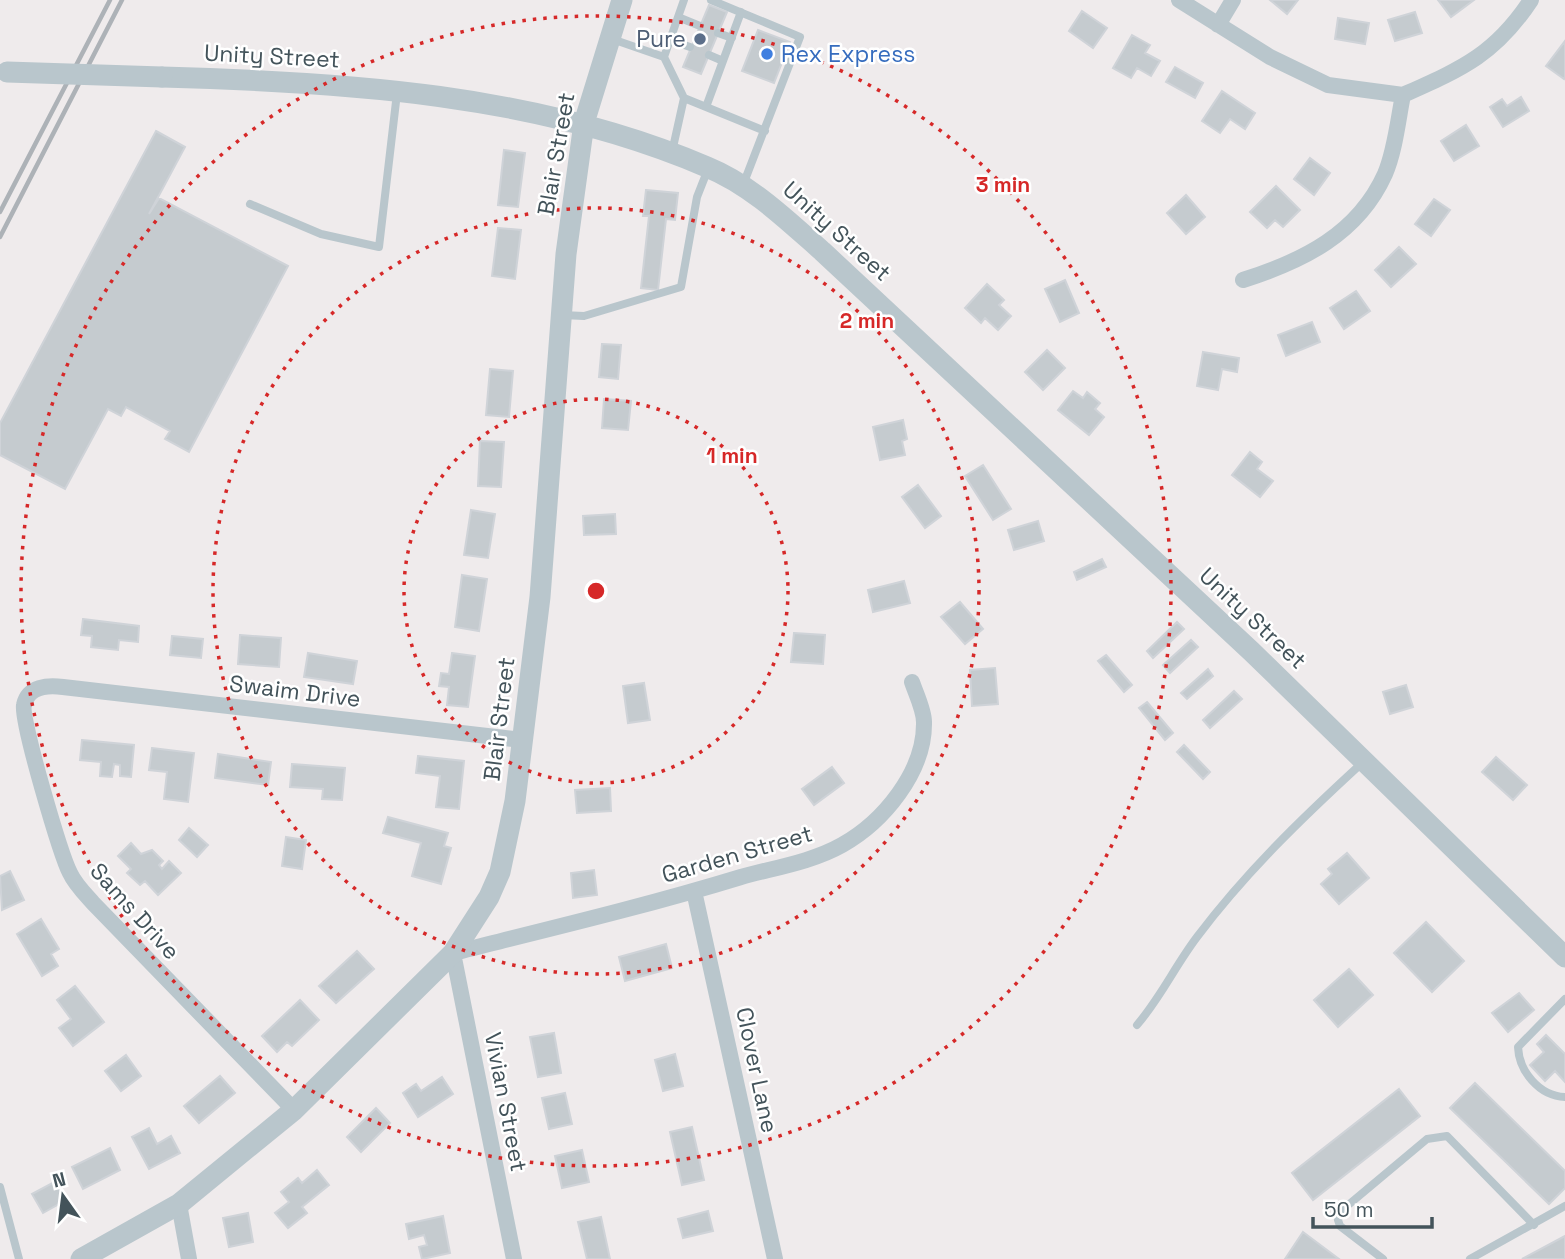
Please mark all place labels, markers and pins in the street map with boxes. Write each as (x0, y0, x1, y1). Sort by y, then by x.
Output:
place label: Pure (636, 24, 686, 54)
marker: Pure (692, 31, 708, 47)
place label: Rex Express (781, 39, 915, 69)
marker: Rex Express (759, 46, 775, 62)
centre of rings (584, 579, 608, 603)

